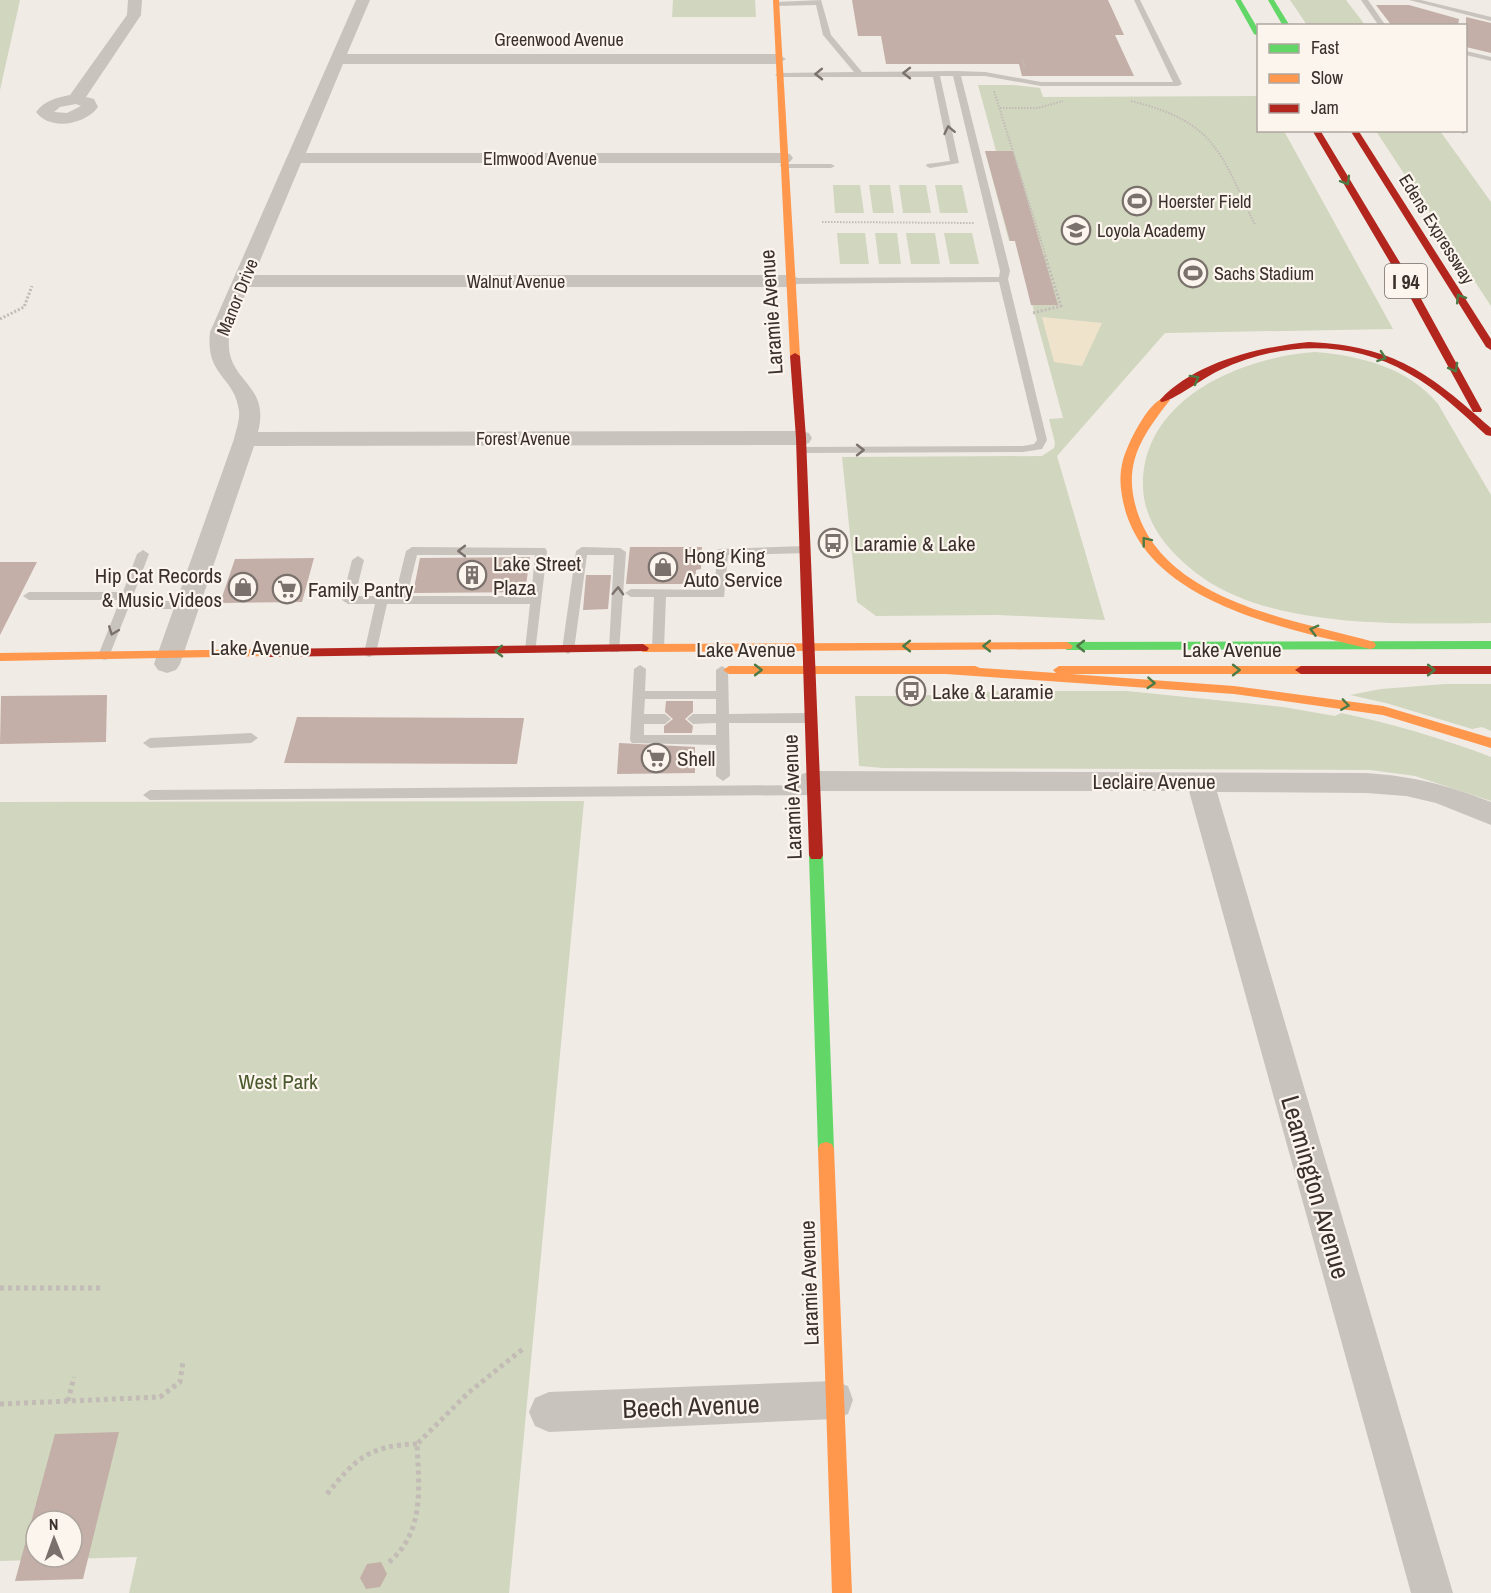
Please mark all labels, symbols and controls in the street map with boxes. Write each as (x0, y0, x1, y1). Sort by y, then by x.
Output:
legend (1257, 24, 1467, 132)
street label: Greenwood Avenue (494, 27, 624, 52)
text: Fast (1311, 35, 1339, 60)
text: Slow (1311, 65, 1343, 90)
one-way arrow (903, 67, 912, 80)
one-way arrow (814, 68, 823, 80)
text: Jam (1311, 95, 1339, 120)
one-way arrow (943, 126, 956, 136)
street label: Elmwood Avenue (483, 146, 597, 171)
street label: Edens Expressway (1393, 169, 1481, 289)
one-way arrow (1339, 175, 1350, 185)
sports icon: Hoerster Field (1121, 185, 1153, 217)
place label: Hoerster Field (1158, 189, 1252, 214)
school or university icon: Loyola Academy (1060, 214, 1092, 246)
place label: Loyola Academy (1097, 218, 1206, 243)
street label: Laramie Avenue (752, 249, 790, 375)
street label: Manor Drive (210, 255, 264, 339)
sports icon: Sachs Stadium (1177, 257, 1209, 289)
place label: Sachs Stadium (1214, 261, 1314, 286)
road number: I 94 (1385, 264, 1427, 298)
street label: Walnut Avenue (467, 269, 565, 294)
one-way arrow (1456, 293, 1467, 304)
one-way arrow (1376, 349, 1387, 362)
one-way arrow (1447, 362, 1458, 372)
one-way arrow (1189, 375, 1199, 386)
street label: Forest Avenue (476, 426, 570, 451)
one-way arrow (855, 444, 864, 456)
bus stop icon: Laramie & Lake (817, 527, 849, 559)
place label: Laramie & Lake (854, 529, 976, 558)
one-way arrow (1142, 537, 1153, 548)
place label: Hong King Auto Service (683, 541, 783, 594)
one-way arrow (457, 545, 466, 557)
place label: Lake Street Plaza (493, 549, 581, 602)
shop icon: Hong King Auto Service (647, 551, 679, 583)
building icon: Lake Street Plaza (456, 559, 488, 591)
place label: Hip Cat Records & Music Videos (95, 561, 222, 614)
shop icon: Hip Cat Records & Music Videos (227, 571, 259, 603)
supermarket icon: Family Pantry (271, 573, 303, 605)
place label: Family Pantry (308, 575, 414, 604)
one-way arrow (612, 586, 624, 595)
one-way arrow (1309, 624, 1319, 637)
one-way arrow (108, 625, 121, 636)
street label: Lake Avenue (210, 633, 310, 662)
street label: Lake Avenue (696, 635, 796, 664)
street label: Lake Avenue (1182, 635, 1282, 664)
one-way arrow (902, 640, 911, 652)
one-way arrow (982, 640, 991, 652)
one-way arrow (1076, 640, 1085, 652)
one-way arrow (494, 645, 503, 657)
one-way arrow (754, 664, 763, 676)
one-way arrow (1231, 664, 1240, 676)
one-way arrow (1426, 664, 1435, 676)
bus stop icon: Lake & Laramie (895, 675, 927, 707)
place label: Lake & Laramie (932, 677, 1054, 706)
one-way arrow (1147, 677, 1156, 690)
one-way arrow (1341, 699, 1350, 711)
street label: Laramie Avenue (775, 734, 809, 860)
supermarket icon: Shell (640, 742, 672, 774)
place label: Shell (677, 744, 715, 773)
street label: Leclaire Avenue (1092, 767, 1216, 796)
park label: West Park (238, 1067, 318, 1096)
street label: Leamington Avenue (1273, 1091, 1359, 1283)
street label: Laramie Avenue (792, 1220, 826, 1346)
street label: Beech Avenue (622, 1386, 760, 1426)
north arrow (24, 1509, 84, 1569)
text: N (49, 1513, 59, 1535)

